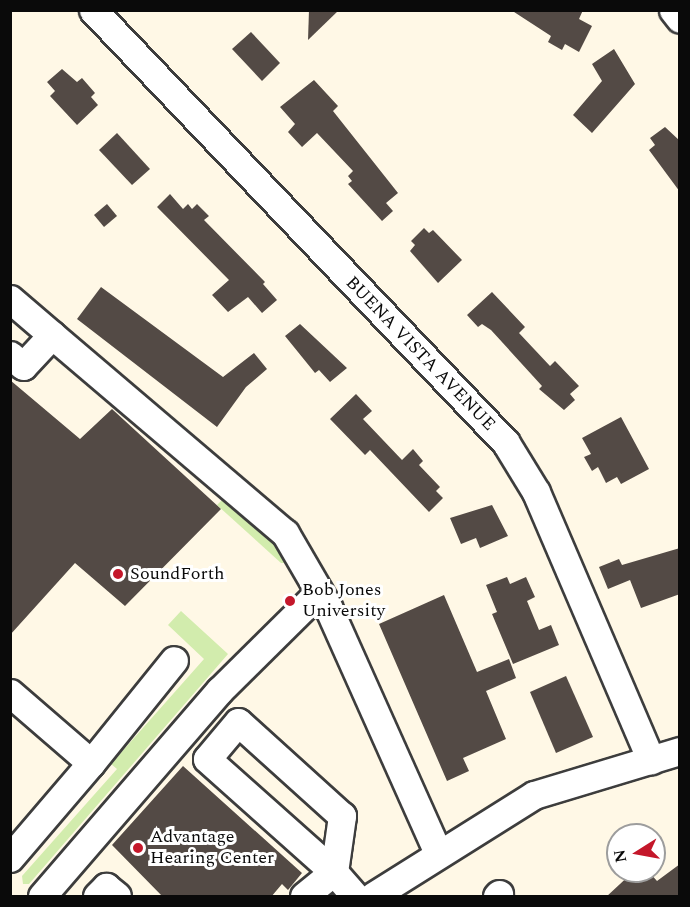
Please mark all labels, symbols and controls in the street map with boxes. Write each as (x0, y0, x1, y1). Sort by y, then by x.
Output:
street label: BUENA VISTA AVENUE (340, 272, 500, 436)
place label: SoundForth (130, 563, 224, 585)
marker: SoundForth (111, 567, 125, 581)
place label: Bob Jones University (302, 580, 385, 622)
marker: Bob Jones University (283, 594, 297, 608)
north arrow (606, 823, 666, 883)
place label: Advantage Hearing Center (150, 827, 274, 870)
marker: Advantage Hearing Center (131, 841, 145, 855)
text: N (607, 847, 633, 865)

